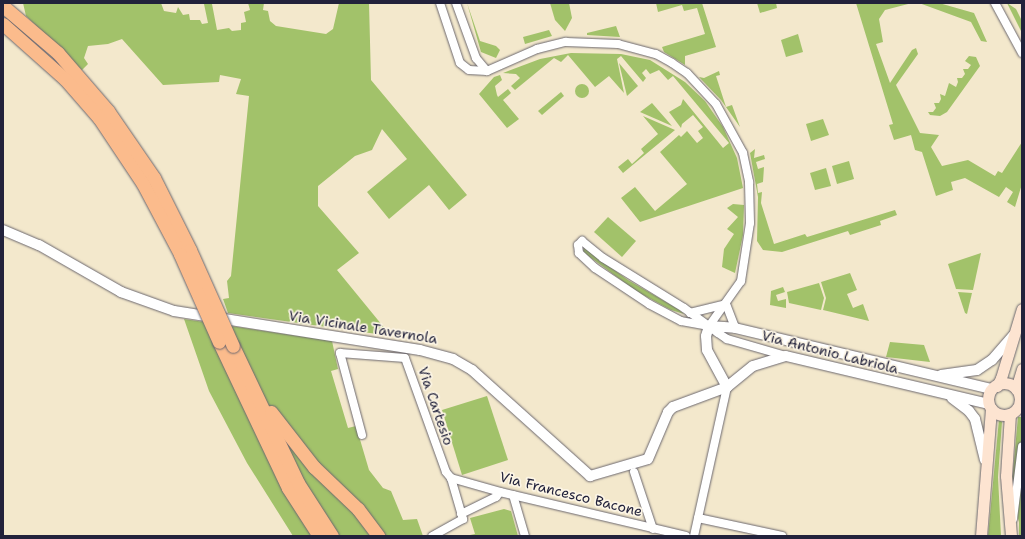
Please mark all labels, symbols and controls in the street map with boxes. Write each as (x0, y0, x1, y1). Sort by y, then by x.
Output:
street label: Via Vicinale Tavernola (287, 307, 439, 347)
street label: Via Antonio Labriola (760, 327, 900, 377)
street label: Via Cartesio (415, 364, 457, 448)
street label: Via Francesco Bacone (498, 468, 644, 520)

